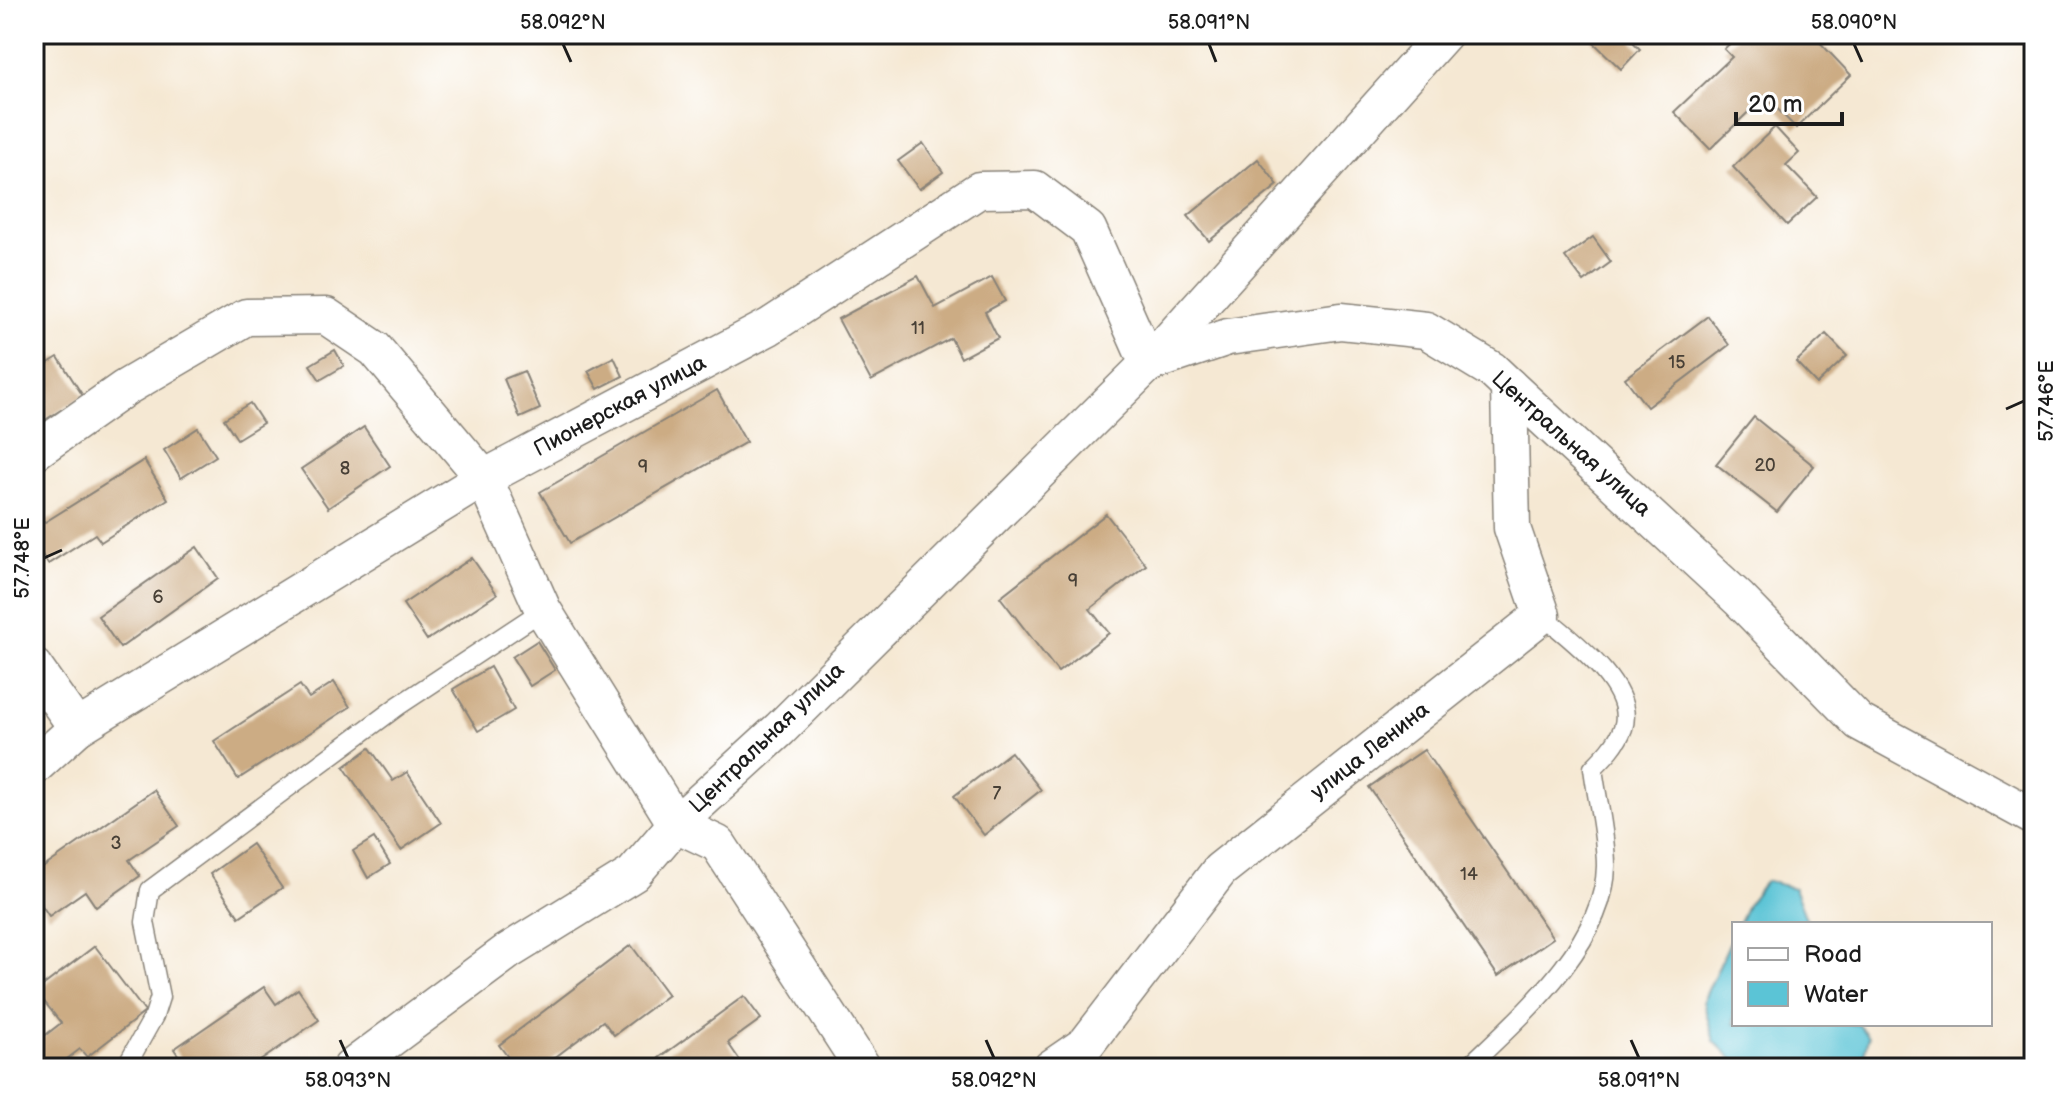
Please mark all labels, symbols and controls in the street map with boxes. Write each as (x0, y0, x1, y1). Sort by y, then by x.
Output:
text: 58.092°N (520, 11, 606, 35)
text: 58.091°N (1168, 11, 1250, 35)
text: 58.090°N (1811, 11, 1897, 35)
scale bar (1736, 76, 1842, 126)
text: 20 m (1748, 90, 1803, 119)
house number: 11 (911, 318, 925, 339)
street label: Пионерская улица (529, 349, 711, 463)
house number: 15 (1668, 352, 1686, 373)
text: 57.746°E (2035, 360, 2059, 442)
street label: Центральная улица (1486, 365, 1656, 523)
house number: 20 (1754, 455, 1776, 476)
house number: 9 (638, 457, 648, 478)
house number: 8 (340, 458, 350, 479)
text: 57.748°E (11, 517, 35, 599)
house number: 9 (1068, 571, 1078, 592)
house number: 6 (153, 587, 164, 608)
street label: Центральная улица (684, 657, 850, 819)
street label: улица Ленина (1305, 696, 1435, 806)
house number: 7 (993, 783, 1002, 804)
house number: 3 (110, 833, 122, 854)
house number: 14 (1460, 864, 1478, 885)
legend (1732, 922, 1992, 1026)
text: Road (1804, 940, 1862, 969)
text: Water (1804, 980, 1868, 1009)
text: 58.093°N (305, 1069, 391, 1093)
text: 58.092°N (951, 1069, 1037, 1093)
text: 58.091°N (1598, 1069, 1680, 1093)

